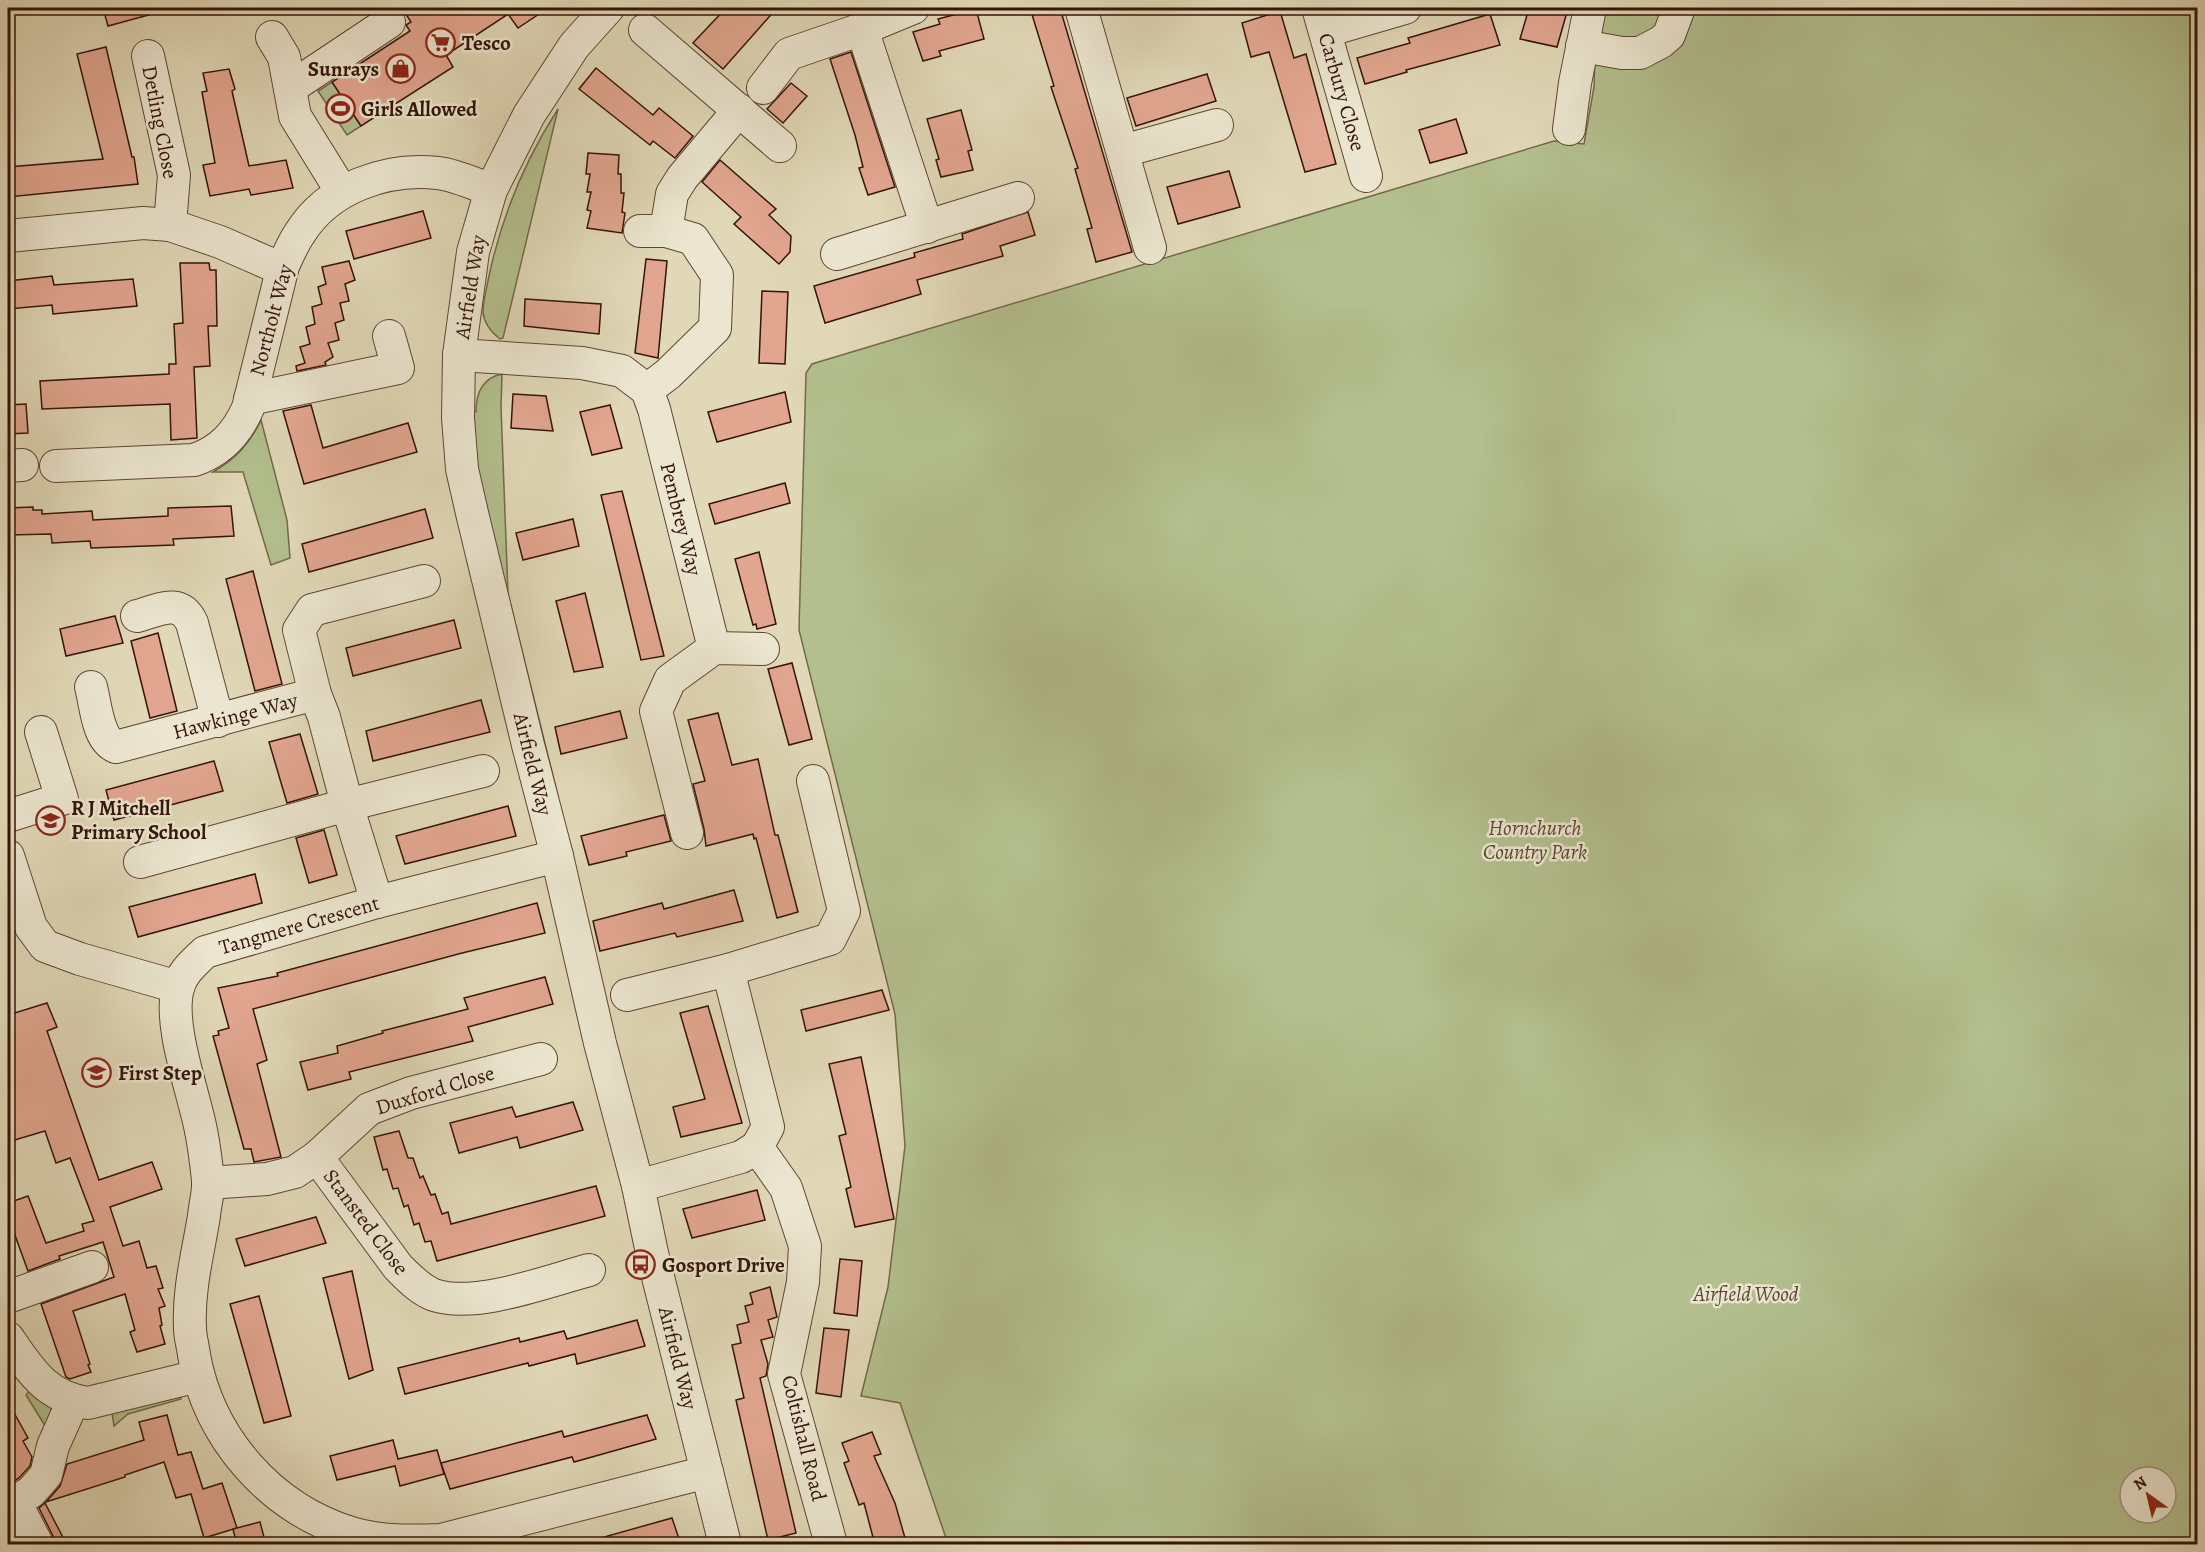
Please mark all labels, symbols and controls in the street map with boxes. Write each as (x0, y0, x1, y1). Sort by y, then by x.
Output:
supermarket icon: Tesco (425, 27, 457, 59)
place label: Tesco (462, 29, 511, 57)
street label: Carbury Close (1312, 30, 1372, 154)
shop icon: Sunrays (384, 53, 416, 85)
place label: Sunrays (308, 55, 379, 83)
street label: Detling Close (135, 63, 185, 181)
sports icon: Girls Allowed (324, 93, 356, 125)
place label: Girls Allowed (361, 95, 478, 123)
street label: Airfield Way (448, 232, 492, 342)
street label: Northolt Way (243, 260, 300, 379)
street label: Pembrey Way (653, 460, 709, 579)
street label: Hawkinge Way (169, 686, 301, 746)
street label: Airfield Way (507, 709, 559, 819)
place label: R J Mitchell Primary School (71, 794, 207, 846)
school or university icon: R J Mitchell Primary School (34, 804, 66, 836)
park label: Hornchurch Country Park (1483, 814, 1587, 866)
street label: Tangmere Crescent (216, 889, 382, 961)
school or university icon: First Step (81, 1057, 113, 1089)
place label: First Step (118, 1059, 202, 1087)
street label: Duxford Close (372, 1059, 498, 1121)
street label: Stansted Close (317, 1163, 415, 1281)
bus stop icon: Gosport Drive (625, 1249, 657, 1281)
place label: Gosport Drive (662, 1251, 785, 1279)
park label: Airfield Wood (1692, 1280, 1799, 1308)
street label: Airfield Way (652, 1303, 704, 1413)
street label: Coltishall Road (775, 1372, 833, 1505)
north arrow (2118, 1465, 2178, 1525)
text: N (2129, 1471, 2151, 1496)

